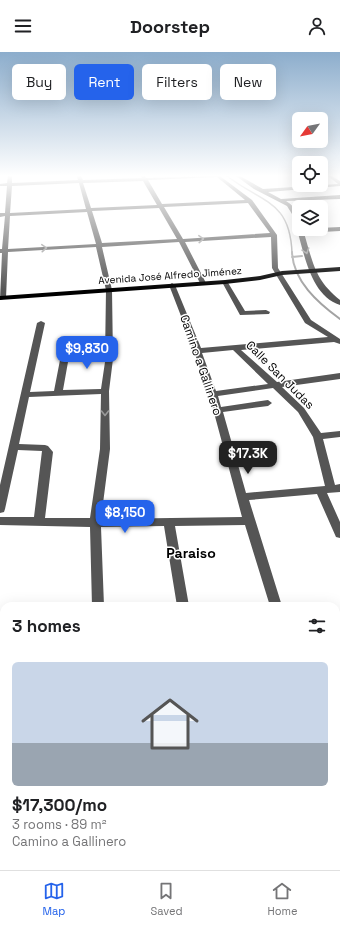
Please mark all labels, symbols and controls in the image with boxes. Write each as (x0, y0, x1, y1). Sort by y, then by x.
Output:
icon: menu (12, 15, 34, 37)
text: Doorstep (130, 15, 210, 38)
icon: person (306, 15, 328, 37)
chip: Buy (12, 64, 66, 100)
chip: Rent (74, 64, 134, 100)
chip: Filters (142, 64, 212, 100)
chip: New (220, 64, 276, 100)
north arrow (292, 112, 328, 148)
map controls (292, 112, 328, 236)
button: locate (292, 156, 328, 192)
button: layers (292, 200, 328, 236)
one-way arrow (198, 235, 204, 243)
one-way arrow (41, 244, 47, 253)
one-way arrow (301, 247, 309, 254)
street label: Avenida José Alfredo Jiménez (98, 264, 242, 287)
street label: Camino a Gallinero (176, 313, 226, 417)
pin: $9,830 (54, 336, 120, 370)
street label: Calle San Judas (242, 337, 318, 413)
text: $9,830 (65, 340, 109, 357)
one-way arrow (101, 410, 109, 416)
pin: $17.3K (215, 441, 281, 475)
text: $17.3K (228, 445, 268, 462)
pin: $8,150 (92, 500, 158, 534)
text: $8,150 (105, 504, 145, 521)
district label: Paraiso (166, 544, 216, 562)
text: 3 homes (12, 615, 81, 637)
icon: filters (306, 615, 328, 637)
icon: home (134, 688, 206, 760)
text: $17,300/mo (12, 794, 107, 816)
text: 3 rooms · 89 m² (12, 816, 106, 833)
text: Camino a Gallinero (12, 833, 126, 850)
tab: Map (42, 880, 65, 918)
tab: Saved (150, 880, 182, 918)
tab: Home (267, 880, 297, 918)

